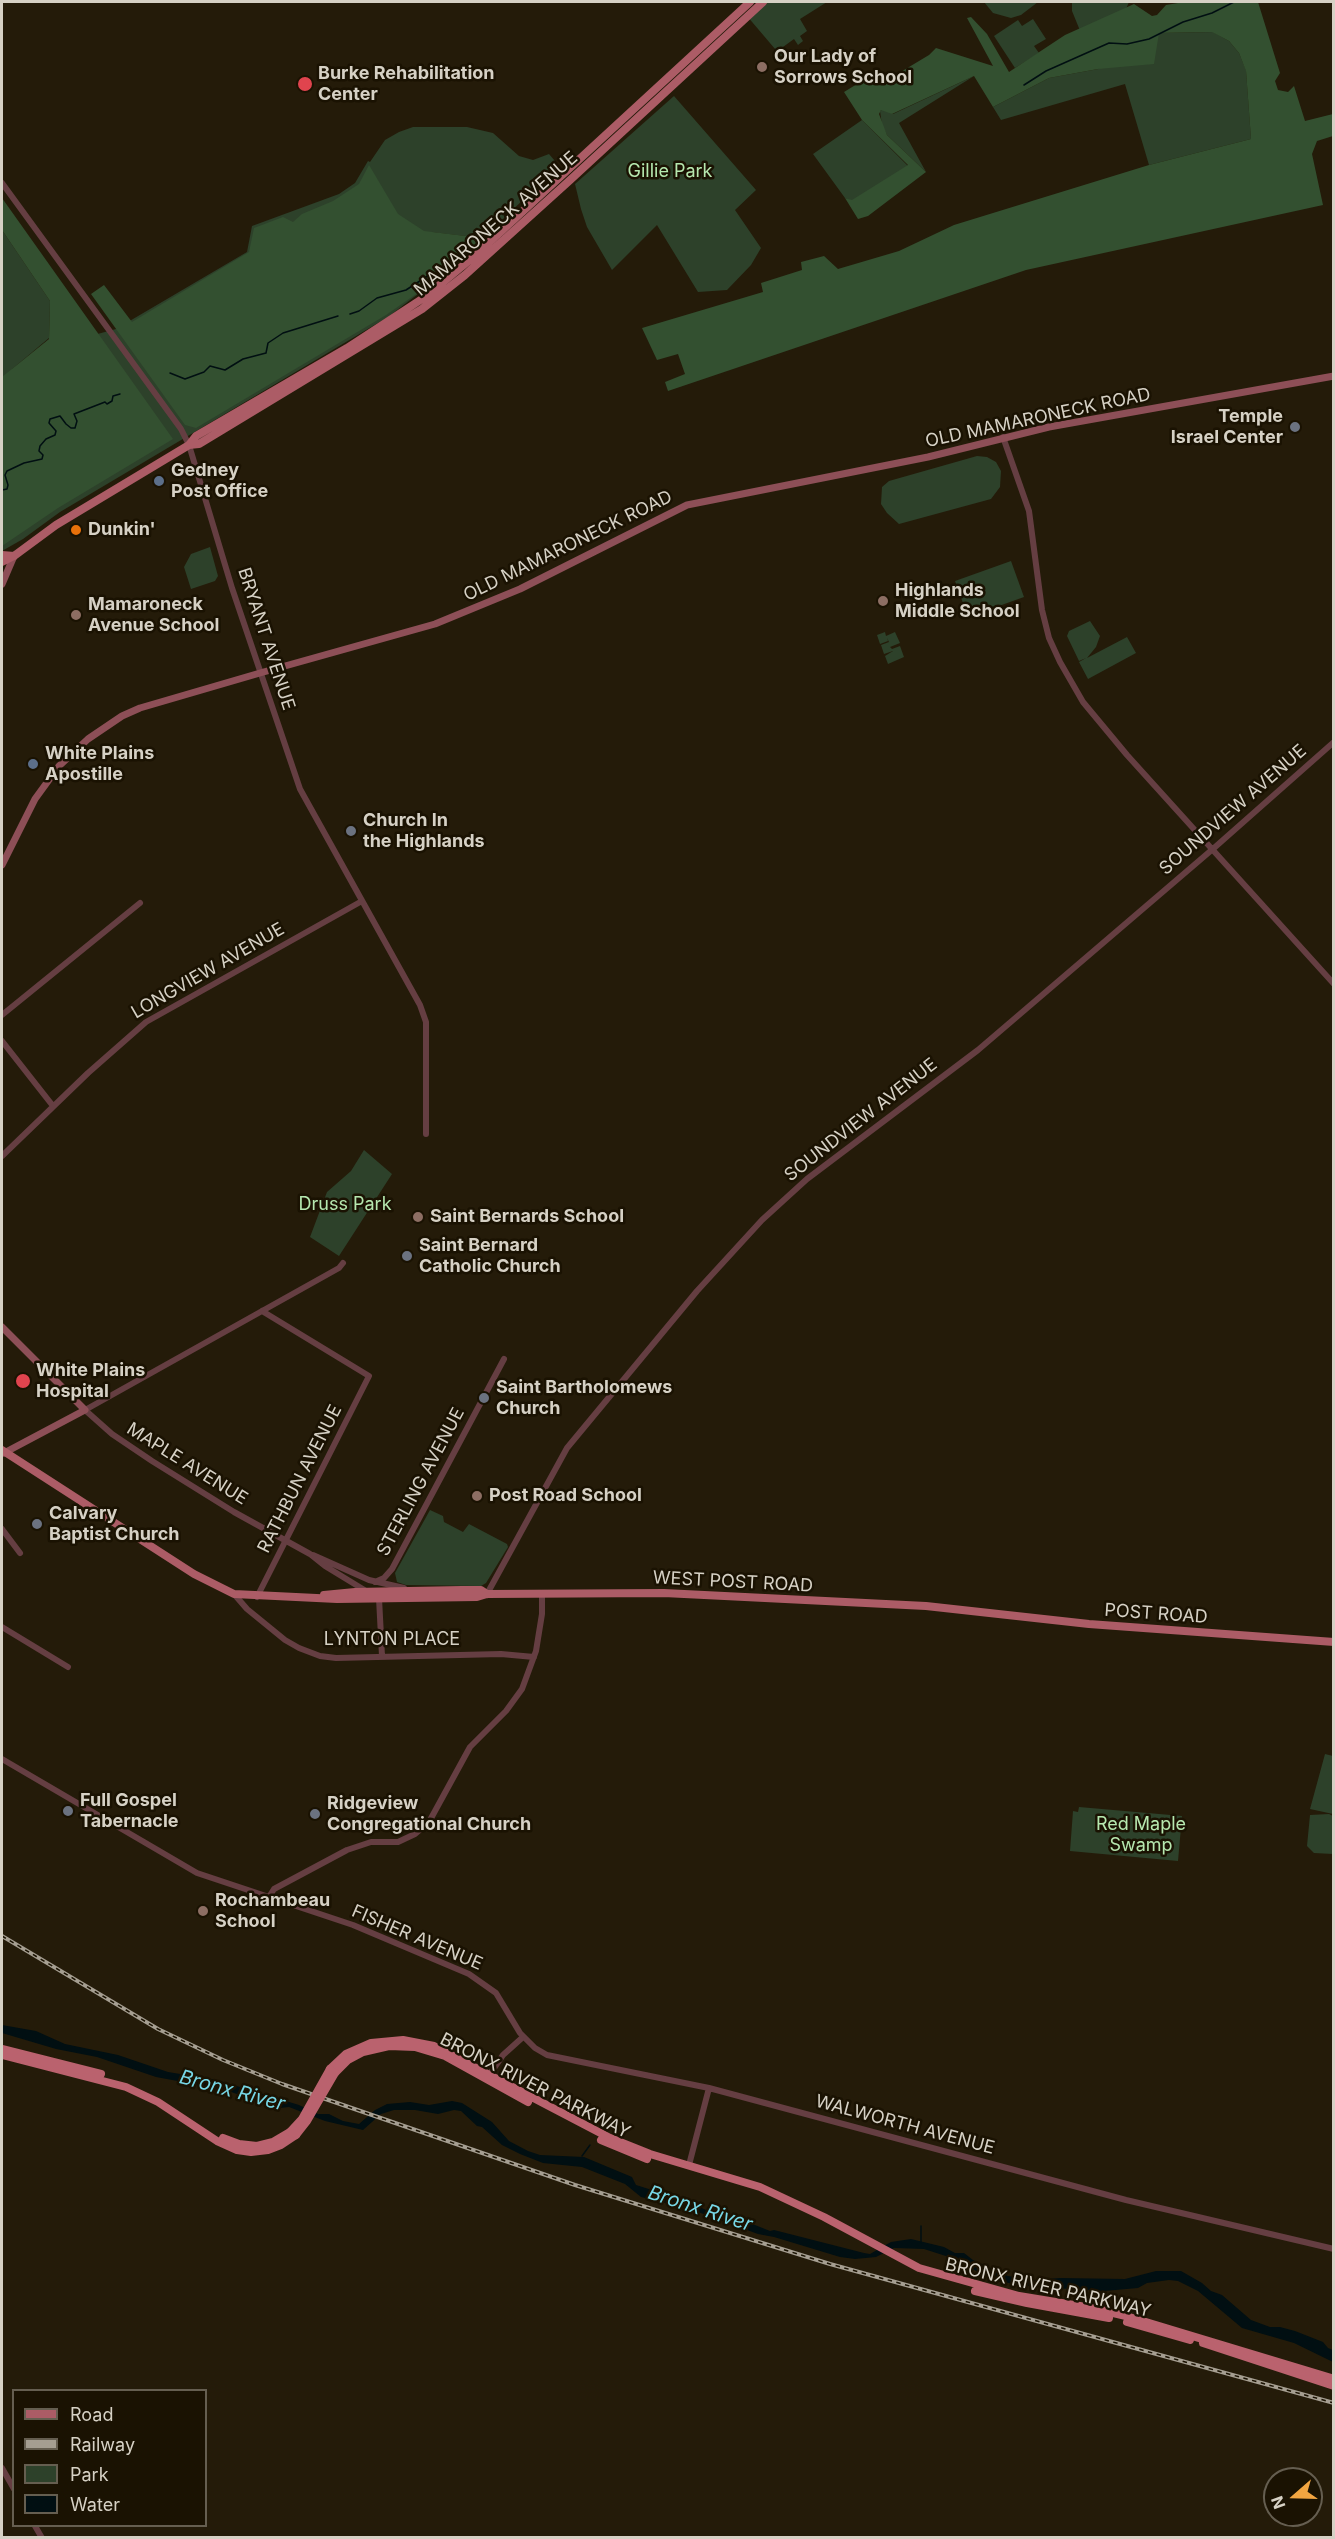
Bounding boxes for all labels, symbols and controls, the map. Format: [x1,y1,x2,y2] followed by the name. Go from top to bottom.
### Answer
[774,46,912,88] place label: Our Lady of Sorrows School
[755,60,769,74] marker: Our Lady of Sorrows School
[318,63,495,106] place label: Burke Rehabilitation Center
[296,75,314,93] marker: Burke Rehabilitation Center
[410,147,582,301] street label: MAMARONECK AVENUE
[628,161,712,183] park label: Gillie Park
[923,384,1153,452] street label: OLD MAMARONECK ROAD
[1171,406,1283,448] place label: Temple Israel Center
[1288,420,1302,434] marker: Temple Israel Center
[171,460,268,502] place label: Gedney Post Office
[152,474,166,488] marker: Gedney Post Office
[460,486,676,606] street label: OLD MAMARONECK ROAD
[88,519,156,541] place label: Dunkin'
[69,523,83,537] marker: Dunkin'
[233,565,299,713] street label: BRYANT AVENUE
[895,580,1020,622] place label: Highlands Middle School
[88,594,219,636] place label: Mamaroneck Avenue School
[876,594,890,608] marker: Highlands Middle School
[69,608,83,622] marker: Mamaroneck Avenue School
[1155,740,1311,880] street label: SOUNDVIEW AVENUE
[45,743,154,786] place label: White Plains Apostille
[26,757,40,771] marker: White Plains Apostille
[363,810,485,852] place label: Church In the Highlands
[344,824,358,838] marker: Church In the Highlands
[128,918,288,1024] street label: LONGVIEW AVENUE
[780,1054,942,1186] street label: SOUNDVIEW AVENUE
[298,1194,392,1216] park label: Druss Park
[430,1206,624,1228] place label: Saint Bernards School
[411,1210,425,1224] marker: Saint Bernards School
[419,1235,561,1278] place label: Saint Bernard Catholic Church
[400,1249,414,1263] marker: Saint Bernard Catholic Church
[36,1360,145,1402] place label: White Plains Hospital
[14,1372,32,1390] marker: White Plains Hospital
[496,1377,672,1420] place label: Saint Bartholomews Church
[477,1391,491,1405] marker: Saint Bartholomews Church
[253,1401,347,1557] street label: RATHBUN AVENUE
[373,1404,469,1560] street label: STERLING AVENUE
[123,1418,251,1510] street label: MAPLE AVENUE
[489,1485,642,1507] place label: Post Road School
[470,1489,484,1503] marker: Post Road School
[49,1503,180,1546] place label: Calvary Baptist Church
[30,1517,44,1531] marker: Calvary Baptist Church
[652,1567,814,1597] street label: WEST POST ROAD
[1104,1600,1208,1628] street label: POST ROAD
[324,1629,460,1651] street label: LYNTON PLACE
[80,1790,179,1832] place label: Full Gospel Tabernacle
[327,1793,531,1836] place label: Ridgeview Congregational Church
[61,1804,75,1818] marker: Full Gospel Tabernacle
[308,1807,322,1821] marker: Ridgeview Congregational Church
[1096,1814,1186,1856] park label: Red Maple Swamp
[215,1890,330,1932] place label: Rochambeau School
[348,1901,486,1975] street label: FISHER AVENUE
[196,1904,210,1918] marker: Rochambeau School
[436,2029,634,2143] street label: BRONX RIVER PARKWAY
[177,2065,287,2117] water label: Bronx River
[813,2091,997,2159] street label: WALWORTH AVENUE
[645,2181,755,2237] water label: Bronx River
[943,2254,1153,2322] street label: BRONX RIVER PARKWAY
[12,2389,207,2527] legend
[70,2404,113,2425] text: Road
[70,2434,135,2455] text: Railway
[70,2464,109,2485] text: Park
[1263,2467,1323,2527] north arrow
[1266,2493,1289,2512] text: N
[70,2494,120,2515] text: Water

